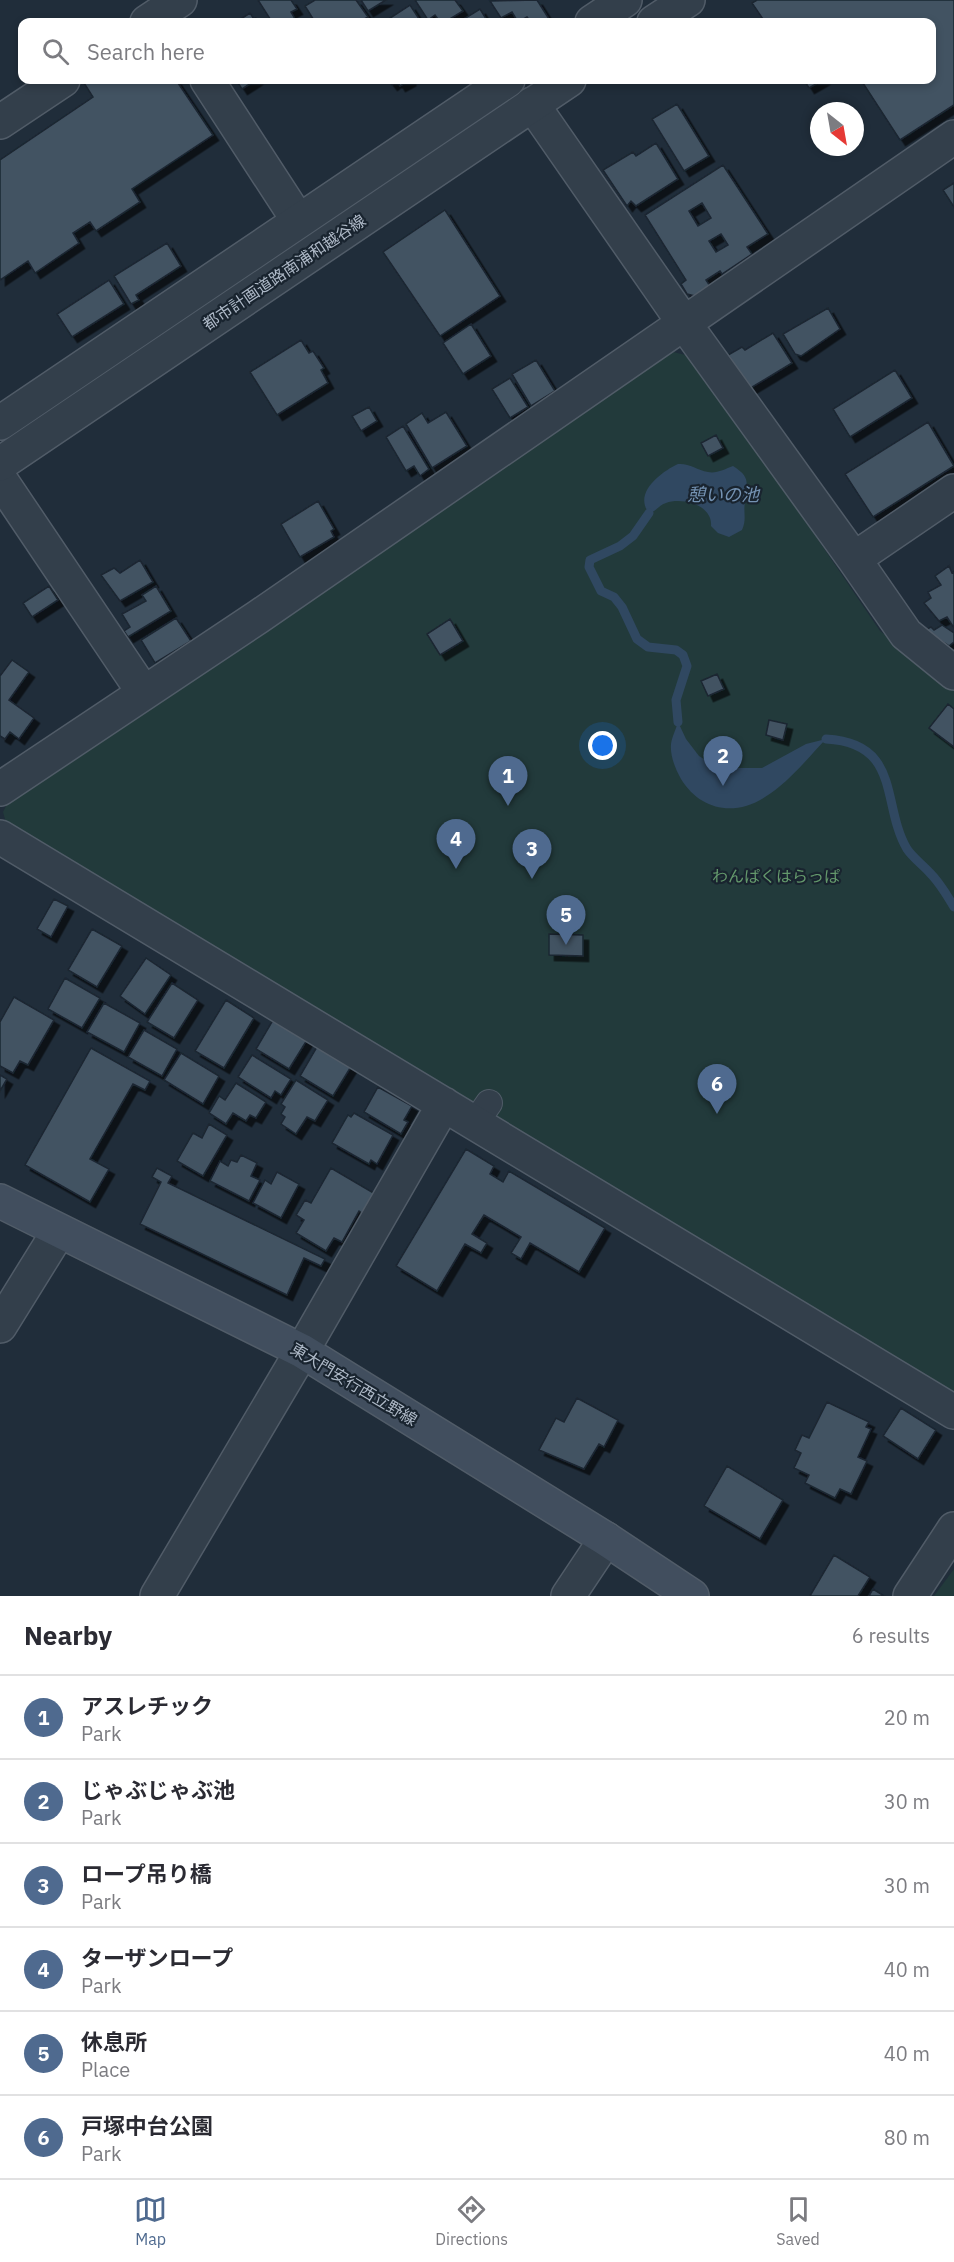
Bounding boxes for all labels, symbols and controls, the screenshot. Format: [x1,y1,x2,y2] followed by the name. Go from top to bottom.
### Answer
[18,18,936,84] search box
[39,35,72,68] icon: search
[87,37,205,66] text: Search here
[810,102,864,156] north arrow
[199,210,369,334] street label: 都市計画道路南浦和越谷線
[687,483,761,506] water label: 憩いの池
[588,731,617,760] your location
[704,736,742,786] pin: 2
[488,756,528,806] pin: 1
[436,820,476,869] pin: 4
[512,830,552,879] pin: 3
[712,866,840,886] park label: わんぱくはらっぱ
[546,896,586,945] pin: 5
[698,1064,736,1114] pin: 6
[287,1338,421,1430] street label: 東大門安行西立野線
[24,1618,112,1652] text: Nearby
[852,1622,930,1649] text: 6 results
[81,1691,213,1720] text: アスレチック
[38,1704,50,1731] text: 1
[884,1704,930,1731] text: 20 m
[81,1720,121,1747] text: Park
[81,1775,235,1804] text: じゃぶじゃぶ池
[38,1788,50,1815] text: 2
[884,1788,930,1815] text: 30 m
[81,1804,121,1831] text: Park
[81,1859,212,1888] text: ロープ吊り橋
[38,1872,50,1899] text: 3
[884,1872,930,1899] text: 30 m
[81,1888,121,1915] text: Park
[81,1943,233,1972] text: ターザンロープ
[38,1956,50,1983] text: 4
[884,1956,930,1983] text: 40 m
[81,1972,121,1999] text: Park
[81,2027,147,2056] text: 休息所
[38,2040,50,2067] text: 5
[884,2040,930,2067] text: 40 m
[81,2056,130,2083] text: Place
[81,2111,213,2140] text: 戸塚中台公園
[38,2124,50,2151] text: 6
[884,2124,930,2151] text: 80 m
[81,2140,121,2167] text: Park
[134,2193,167,2249] tab: Map
[435,2193,508,2249] tab: Directions
[776,2193,820,2249] tab: Saved

